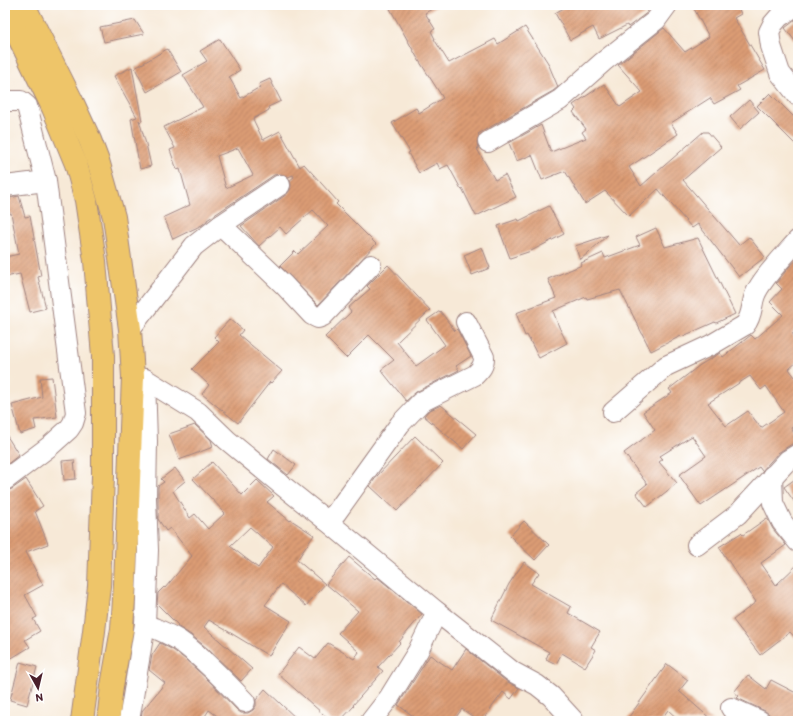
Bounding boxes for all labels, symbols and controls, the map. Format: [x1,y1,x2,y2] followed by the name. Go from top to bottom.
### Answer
[18,668,58,708] north arrow
[35,690,44,704] text: N

